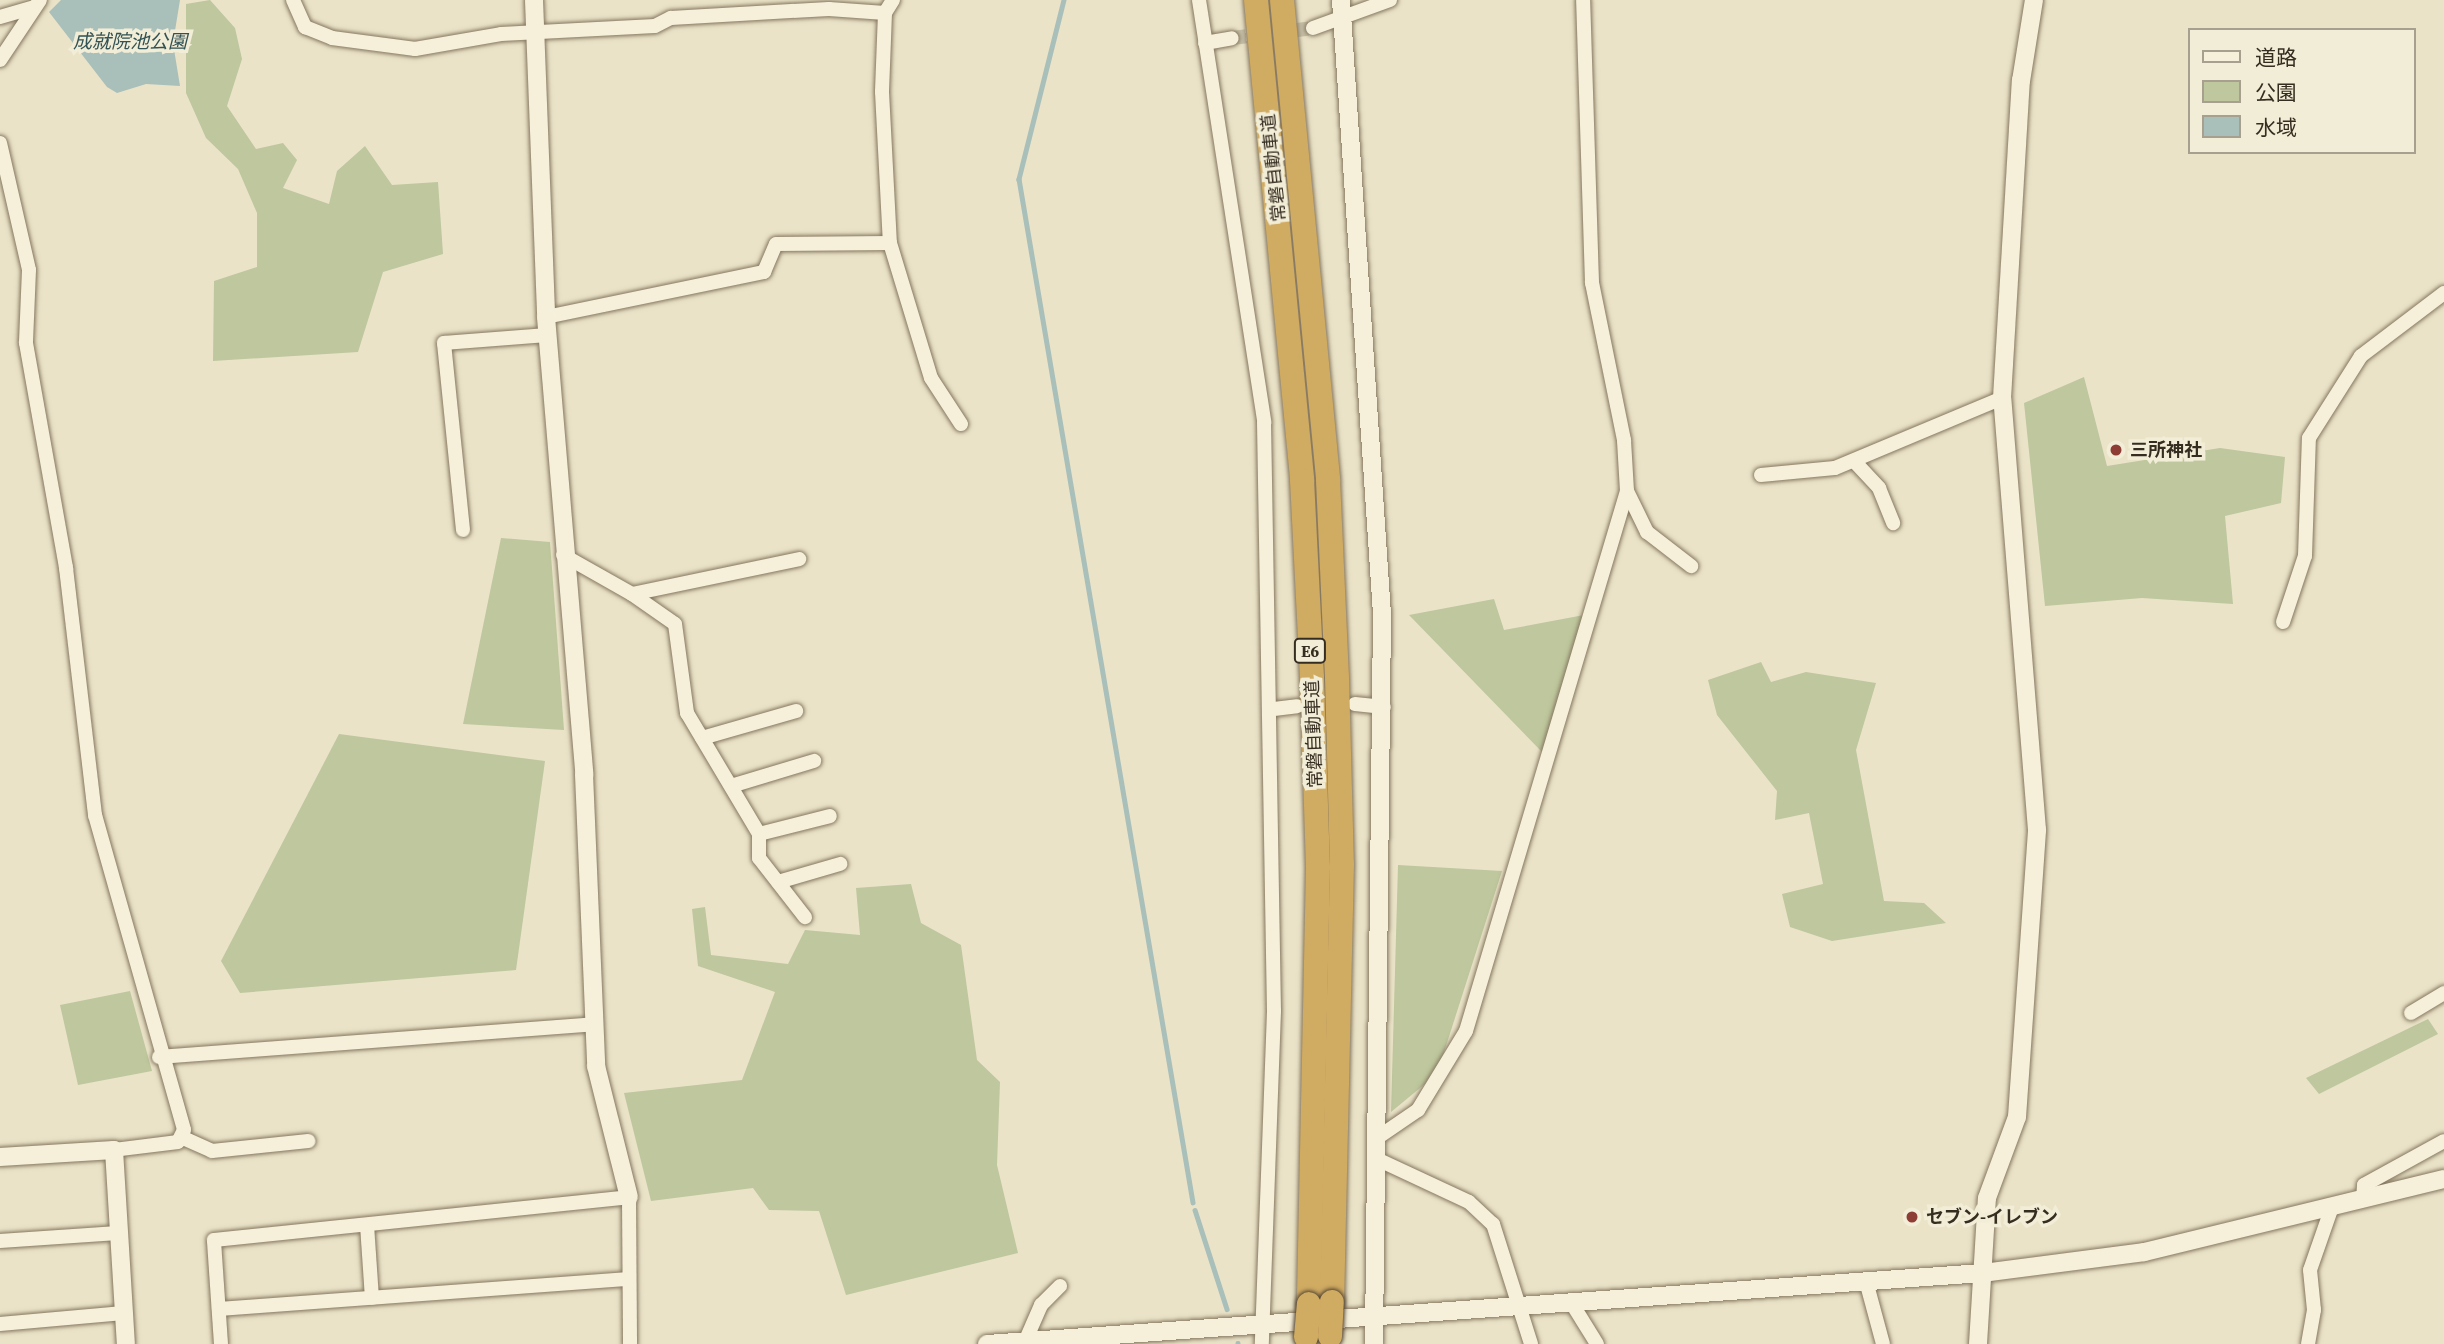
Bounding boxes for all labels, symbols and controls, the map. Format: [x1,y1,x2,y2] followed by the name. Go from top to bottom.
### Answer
[2188,28,2416,154] legend
[73,31,187,53] water label: 成就院池公園
[2255,43,2297,72] text: 道路
[2255,78,2297,107] text: 公園
[1258,113,1290,223] street label: 常磐自動車道
[2255,113,2297,142] text: 水域
[2130,439,2202,461] place label: 三所神社
[2108,442,2124,458] marker: 三所神社
[1292,638,1328,664] road number: E6
[1301,680,1327,788] street label: 常磐自動車道
[1926,1206,2058,1228] place label: セブン-イレブン
[1904,1209,1920,1225] marker: セブン-イレブン

